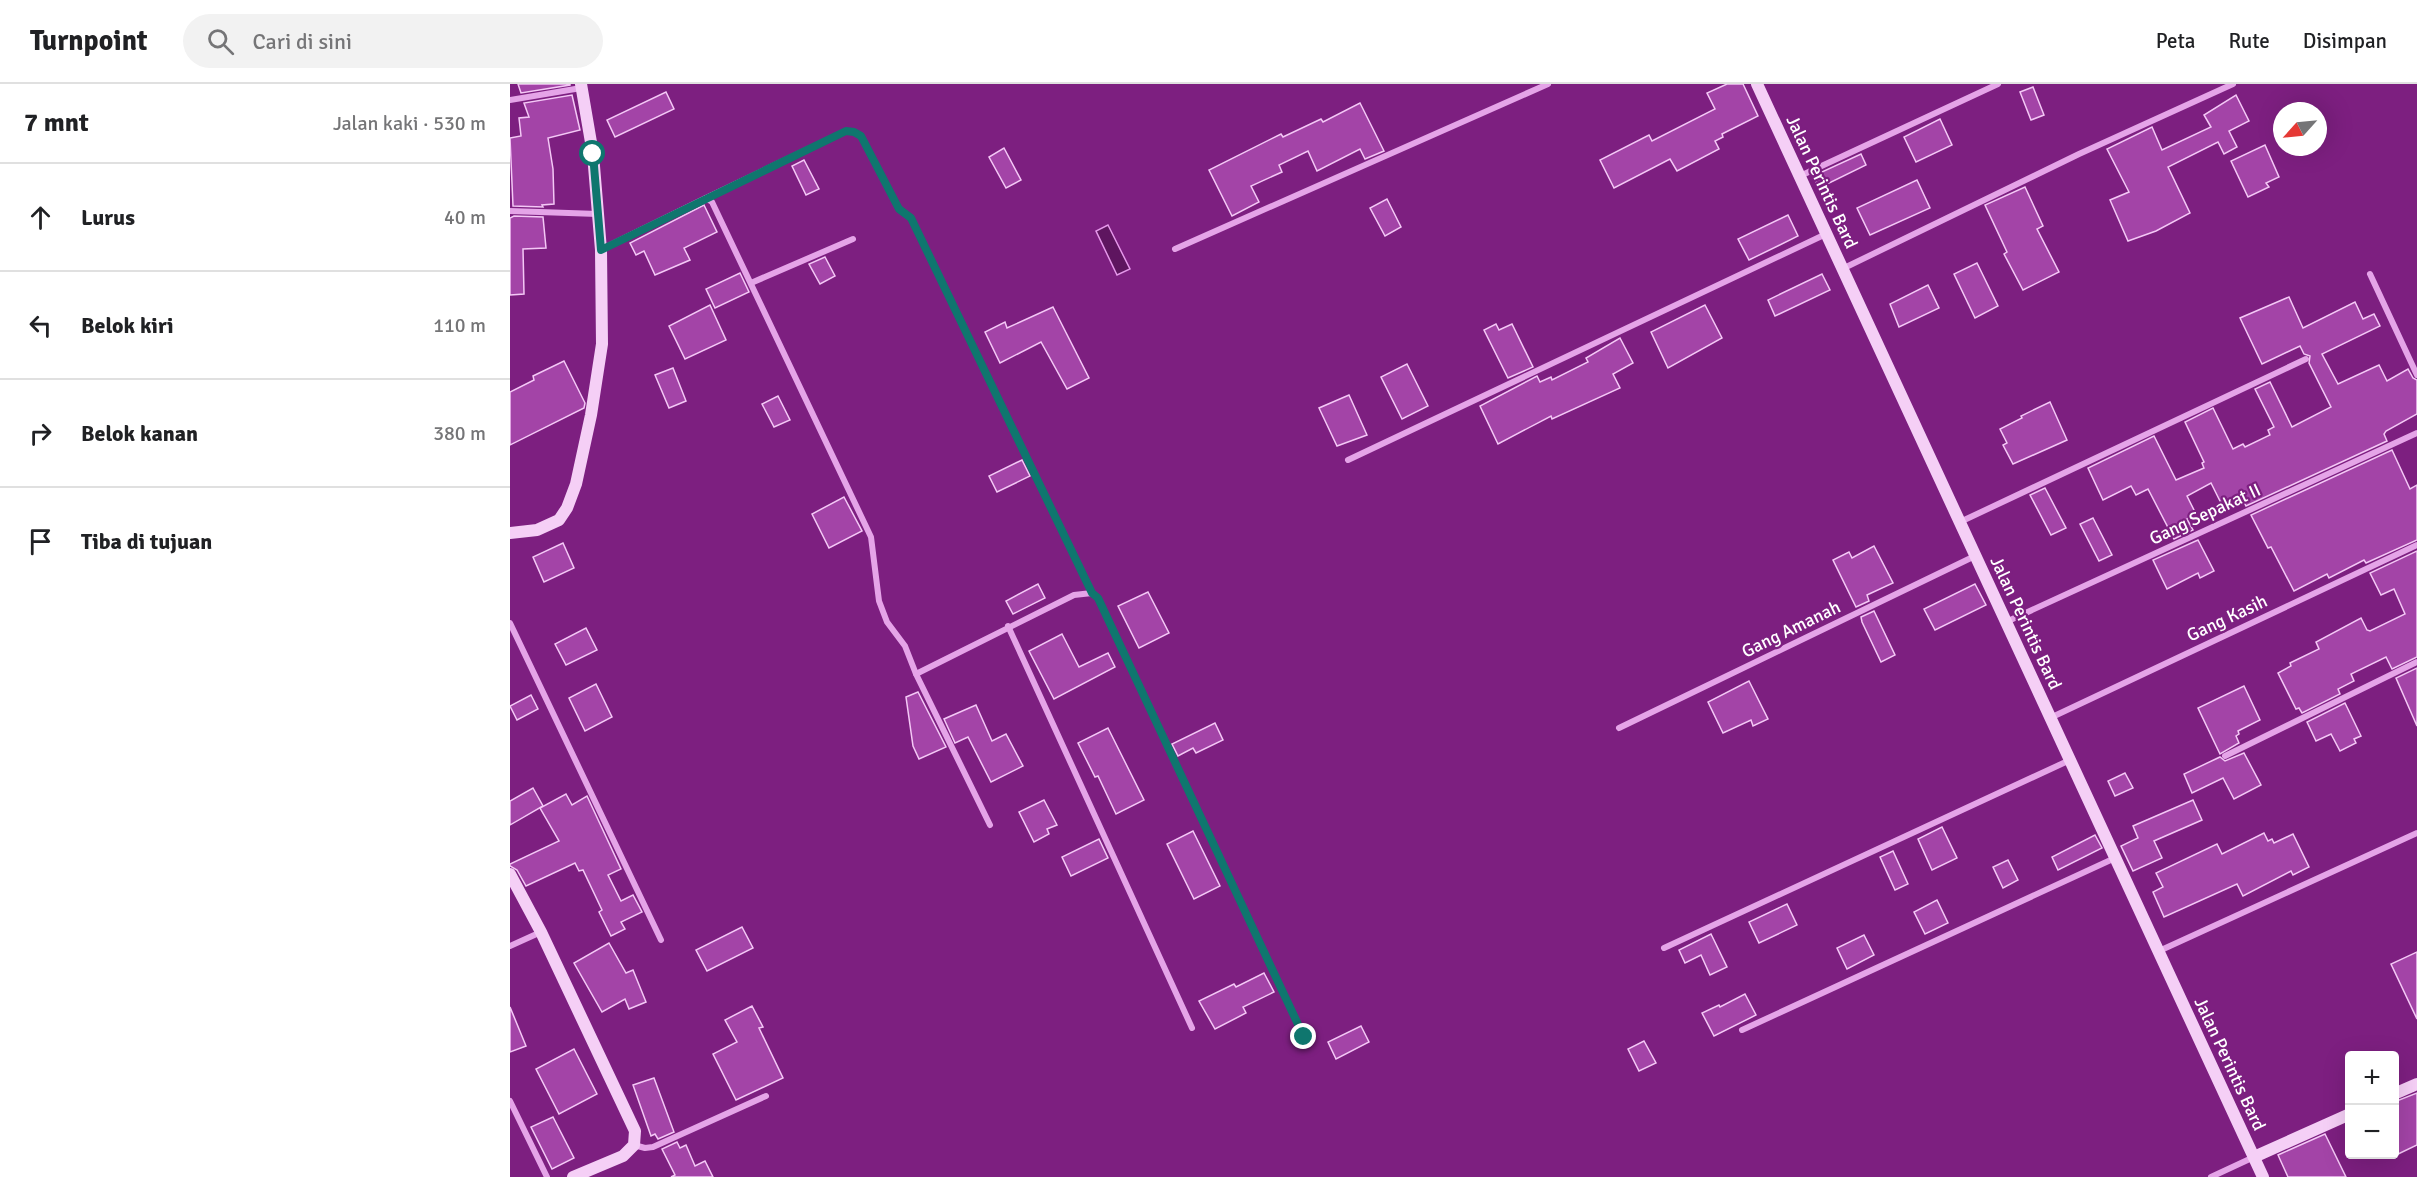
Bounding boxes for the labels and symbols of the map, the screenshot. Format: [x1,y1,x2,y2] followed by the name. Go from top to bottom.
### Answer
[2273,102,2327,156] north arrow
[1782,112,1862,252] street label: Jalan Perintis Bard
[579,140,605,166] route start
[2146,479,2264,549] street label: Gang Sepakat II
[1986,553,2066,693] street label: Jalan Perintis Bard
[2183,590,2271,646] street label: Gang Kasih
[1738,596,1844,662] street label: Gang Amanah
[2190,994,2270,1134] street label: Jalan Perintis Bard
[1290,1023,1316,1049] route end

